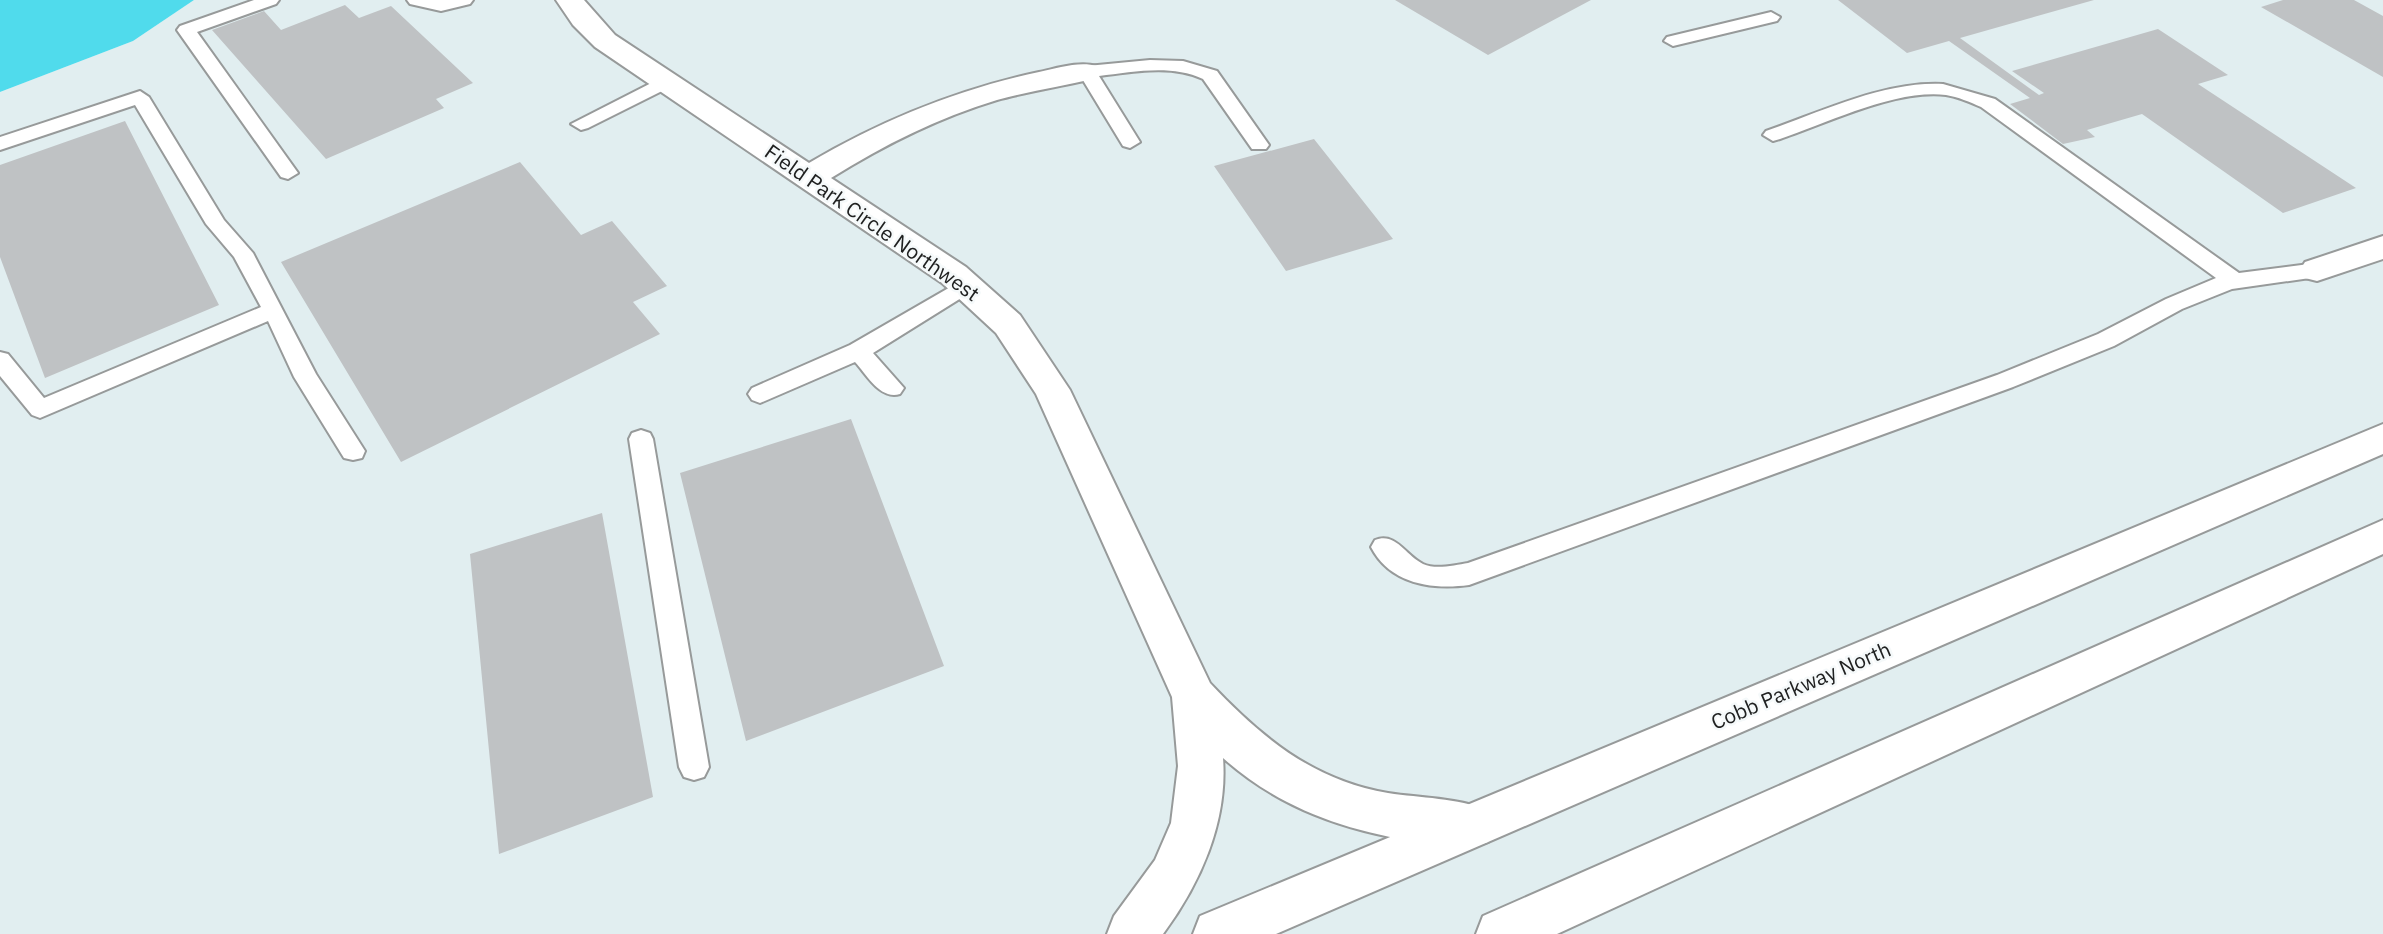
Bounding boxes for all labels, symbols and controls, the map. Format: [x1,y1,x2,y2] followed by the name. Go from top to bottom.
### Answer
[760,137,985,307] street label: Field Park Circle Northwest
[1706,635,1895,736] street label: Cobb Parkway North

